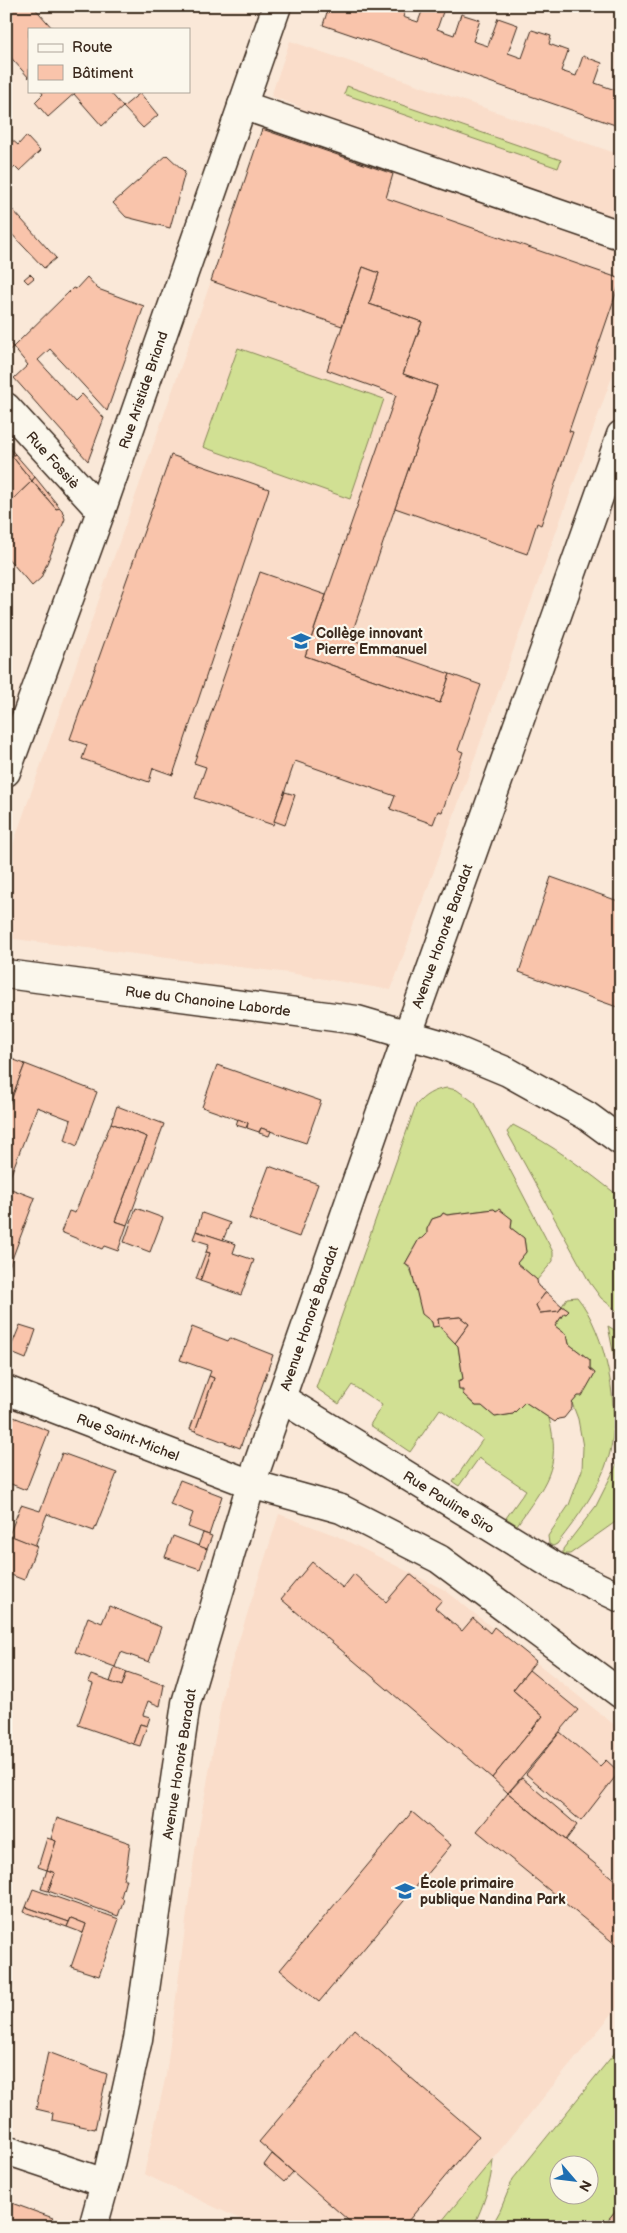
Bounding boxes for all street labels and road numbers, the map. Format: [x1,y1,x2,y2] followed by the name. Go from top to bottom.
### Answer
[115,329,172,451] street label: Rue Aristide Briand
[22,428,83,493] street label: Rue Fossiè
[408,861,477,1011] street label: Avenue Honoré Baradat
[124,983,292,1020] street label: Rue du Chanoine Laborde
[277,1243,343,1393] street label: Avenue Honoré Baradat
[74,1410,182,1465] street label: Rue Saint-Michel
[400,1468,498,1537] street label: Rue Pauline Siro
[159,1687,200,1841] street label: Avenue Honoré Baradat

